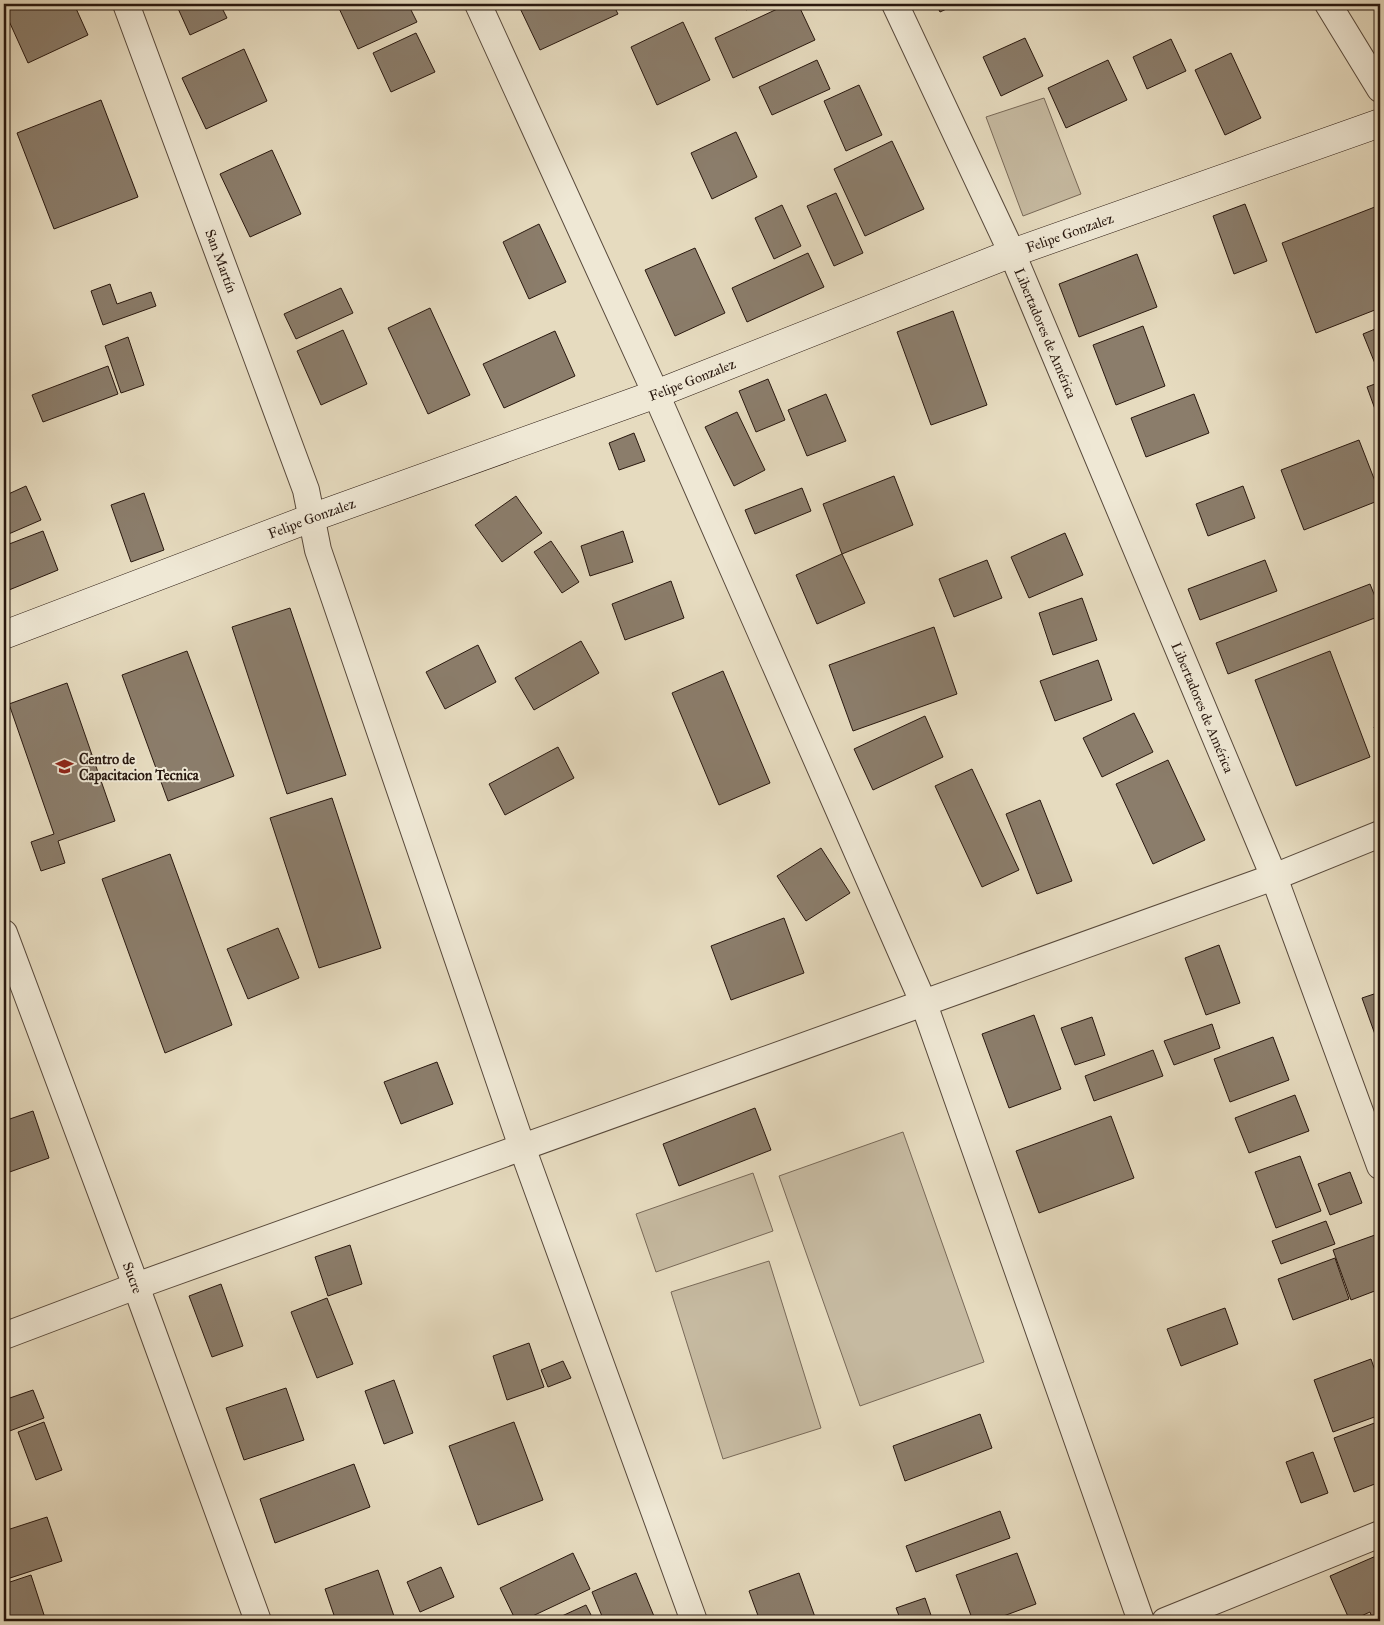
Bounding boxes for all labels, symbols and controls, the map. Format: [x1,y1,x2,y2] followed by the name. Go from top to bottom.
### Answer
[1024,210,1116,256] street label: Felipe Gonzalez
[201,227,240,296] street label: San Martín
[1010,265,1080,401] street label: Libertadores de América
[647,355,739,405] street label: Felipe Gonzalez
[266,495,358,543] street label: Felipe Gonzalez
[1167,640,1237,776] street label: Libertadores de América
[79,751,200,785] place label: Centro de Capacitacion Tecnica
[55,757,75,777] school or university icon: Centro de Capacitacion Tecnica
[119,1260,146,1296] street label: Sucre

